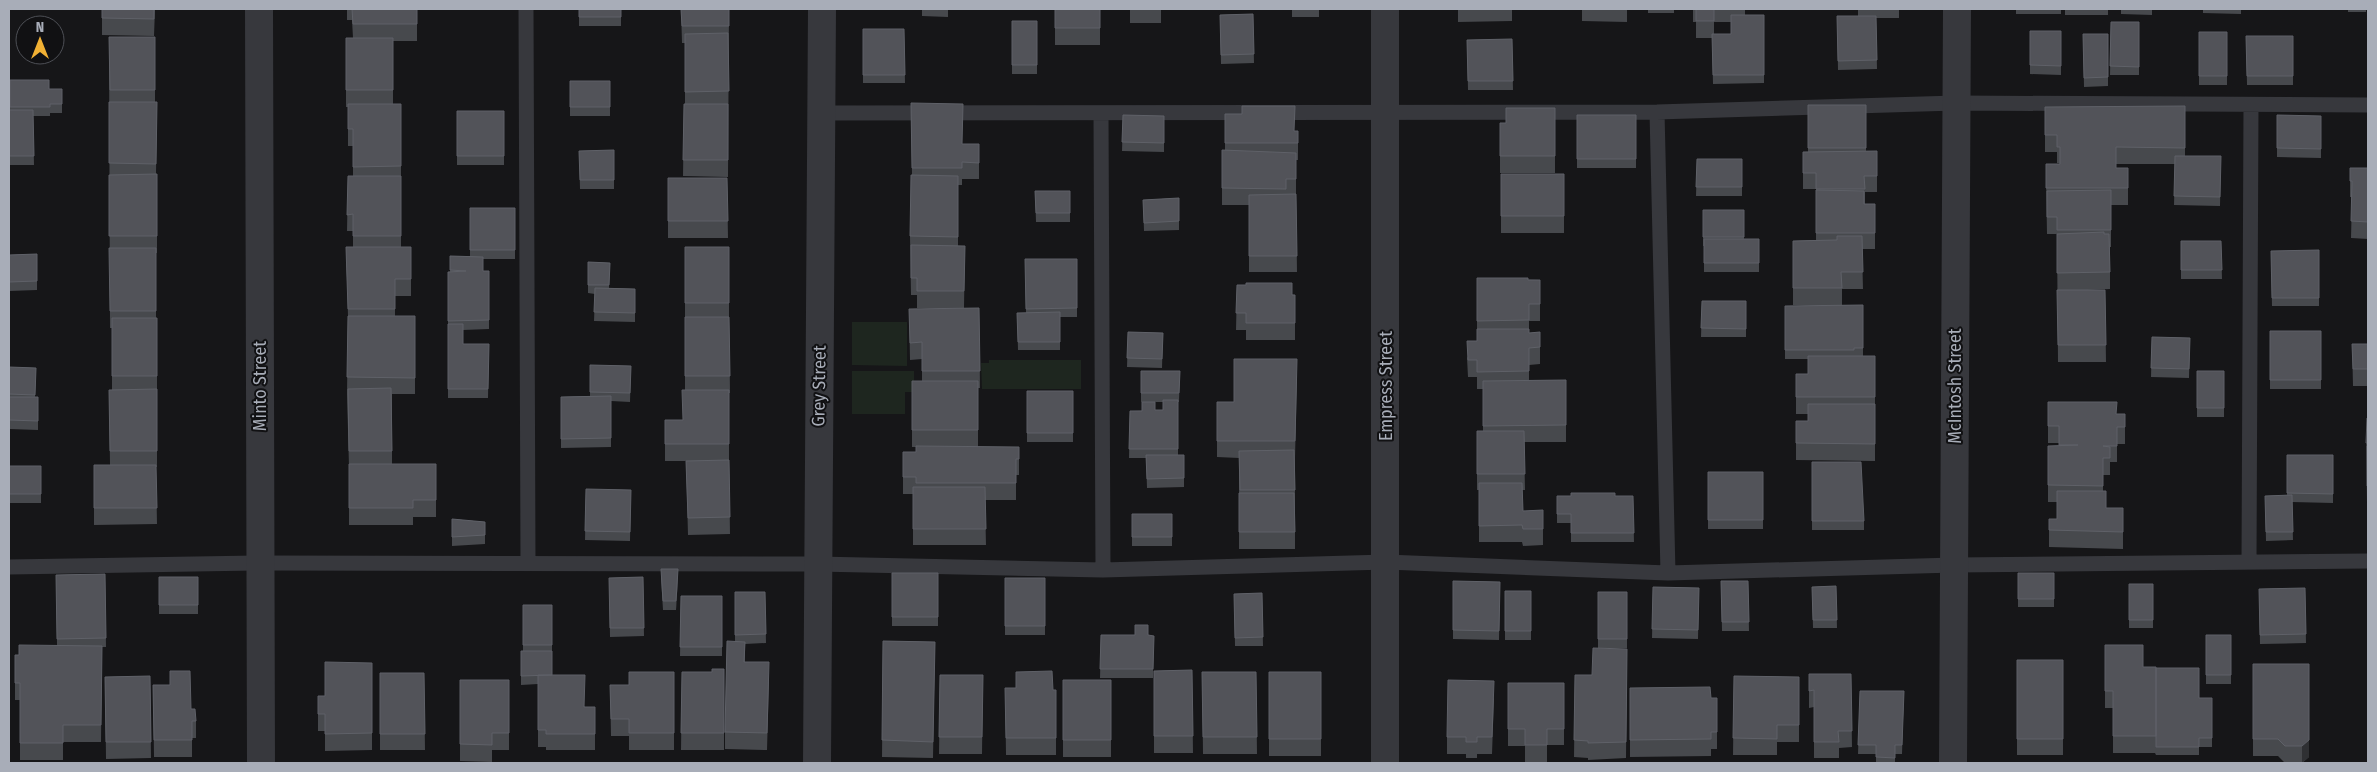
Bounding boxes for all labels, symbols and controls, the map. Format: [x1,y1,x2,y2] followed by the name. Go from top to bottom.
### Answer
[15,15,65,65] north arrow
[36,19,44,36] text: N
[1944,328,1966,444] street label: McIntosh Street
[1375,331,1397,441] street label: Empress Street
[249,341,271,431] street label: Minto Street
[807,345,831,427] street label: Grey Street

